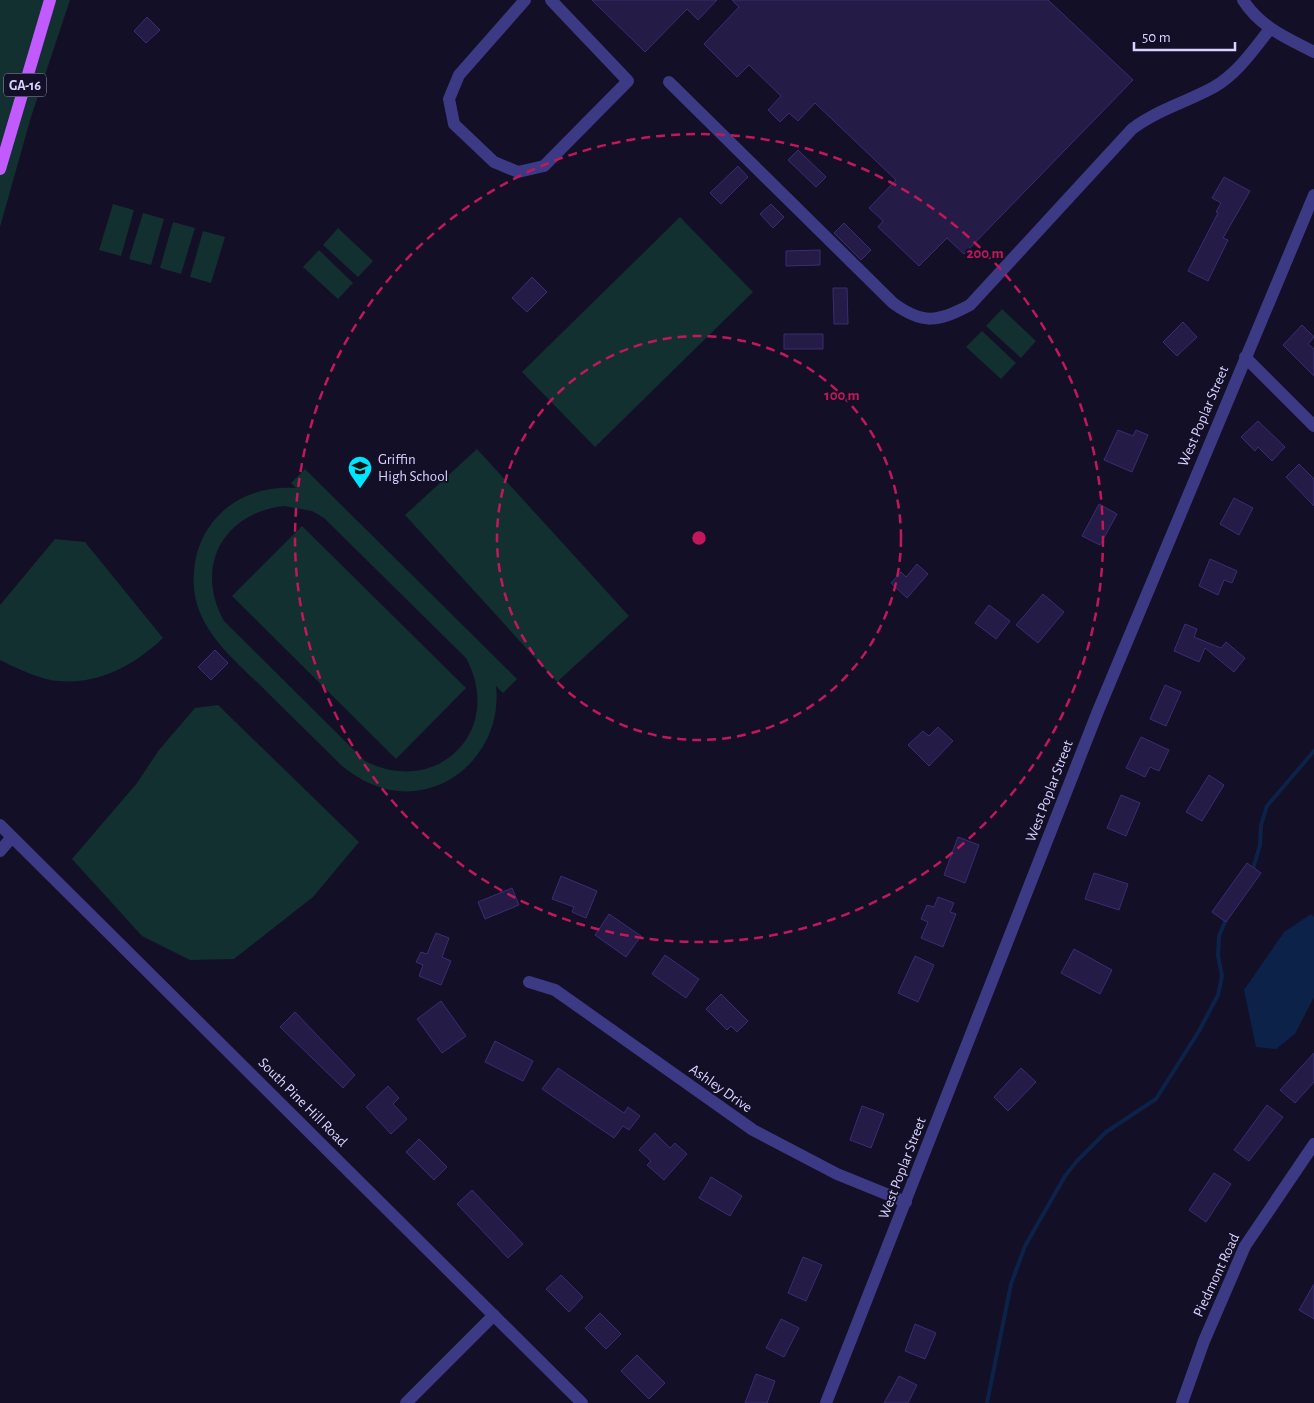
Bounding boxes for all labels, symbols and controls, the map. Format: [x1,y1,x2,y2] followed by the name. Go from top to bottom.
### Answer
[1134,20,1235,52] scale bar
[1142,30,1171,45] text: 50 m
[4,74,46,96] road number: GA-16
[966,246,1004,261] text: 200 m
[1176,363,1231,469] street label: West Poplar Street
[824,388,860,403] text: 100 m
[378,452,448,484] place label: Griffin High School
[347,455,373,489] school or university icon: Griffin High School
[690,529,708,547] centre of rings
[1023,738,1076,844] street label: West Poplar Street
[255,1055,350,1150] street label: South Pine Hill Road
[687,1061,755,1115] street label: Ashley Drive
[876,1115,929,1221] street label: West Poplar Street
[1191,1231,1242,1319] street label: Piedmont Road

